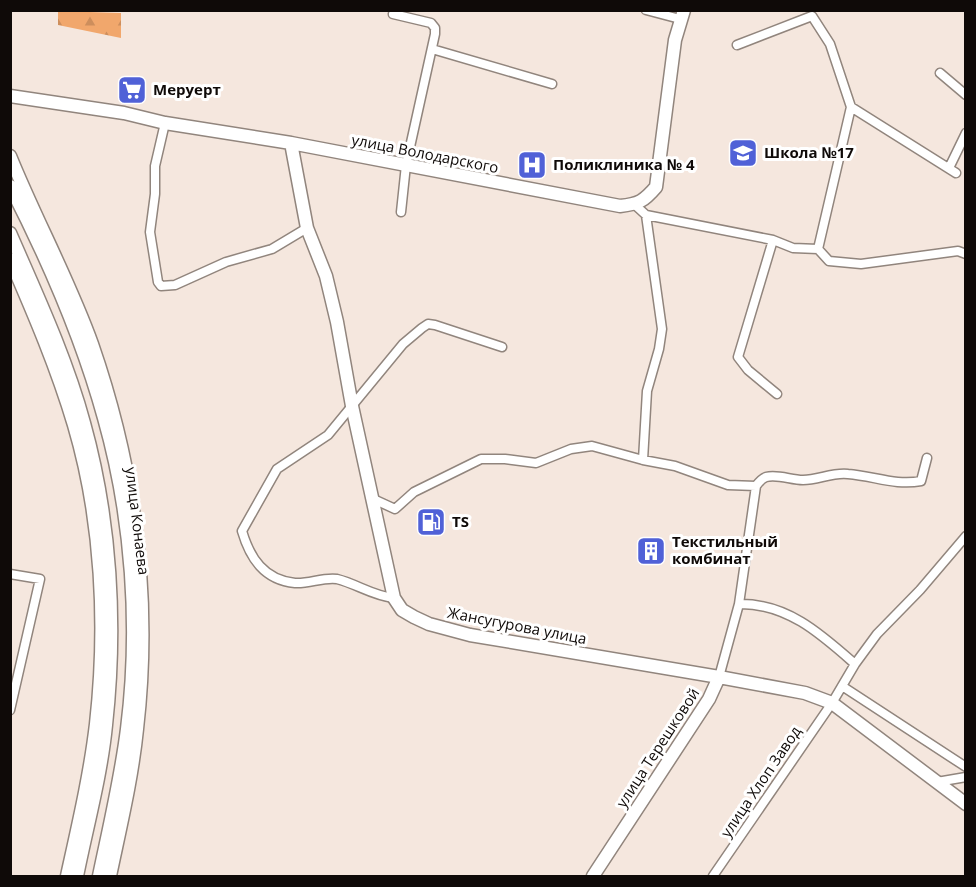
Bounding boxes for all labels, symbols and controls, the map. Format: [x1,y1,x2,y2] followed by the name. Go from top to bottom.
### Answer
[116,74,148,106] supermarket icon: Меруерт
[153,79,221,99] place label: Меруерт
[350,129,500,177] street label: улица Володарского
[727,137,759,169] school or university icon: Школа №17
[764,142,854,162] place label: Школа №17
[516,149,548,181] hospital icon: Поликлиника № 4
[553,154,695,174] place label: Поликлиника № 4
[121,466,155,576] street label: улица Конаева
[415,506,447,538] fuel station icon: TS
[452,511,469,531] place label: TS
[672,531,778,568] place label: Текстильный комбинат
[635,535,667,567] building icon: Текстильный комбинат
[446,602,589,648] street label: Жансугурова улица
[611,684,703,811] street label: улица Терешковой
[716,722,805,841] street label: улица Хлоп Завод

